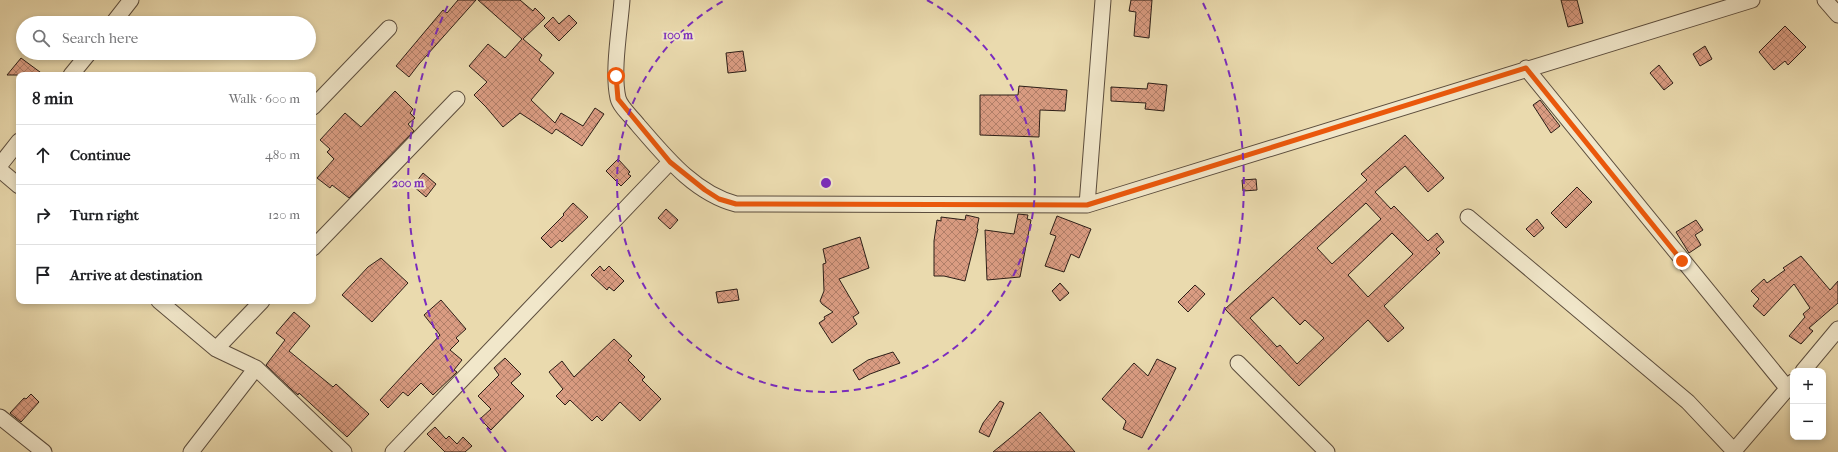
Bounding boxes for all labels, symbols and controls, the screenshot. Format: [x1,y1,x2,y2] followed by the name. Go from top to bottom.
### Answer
[16,16,316,60] search box
[30,27,52,49] icon: search
[663,28,694,42] text: 100 m
[62,29,138,47] text: Search here
[607,67,625,85] route start
[32,88,73,108] text: 8 min
[229,91,300,106] text: Walk · 600 m
[32,144,54,166] icon: ahead
[70,146,130,164] text: Continue
[265,147,300,162] text: 480 m
[392,176,425,190] text: 200 m
[819,176,833,190] centre of rings
[32,204,54,226] icon: right
[70,206,139,224] text: Turn right
[268,207,300,222] text: 120 m
[1673,252,1691,270] route end
[32,264,54,286] icon: arrive
[70,266,202,284] text: Arrive at destination
[1790,368,1826,440] map controls
[1790,368,1826,404] button: +
[1790,404,1826,440] button: −

